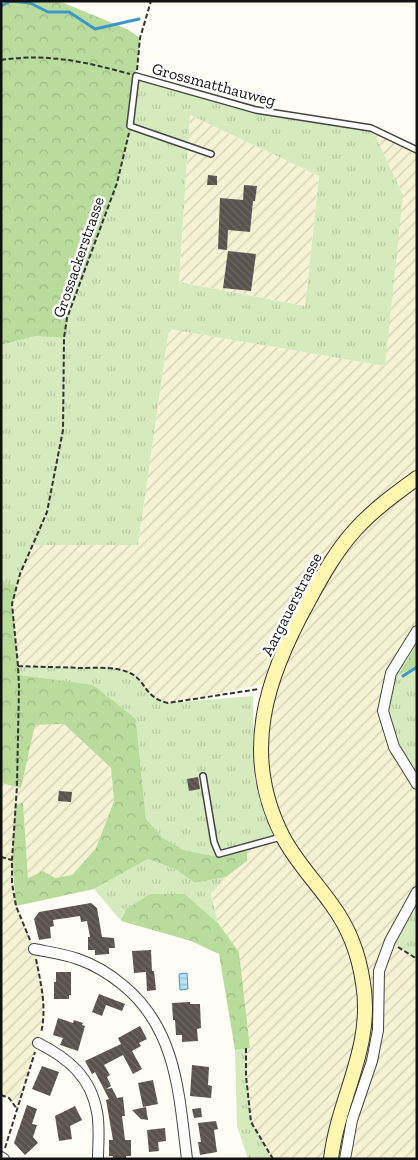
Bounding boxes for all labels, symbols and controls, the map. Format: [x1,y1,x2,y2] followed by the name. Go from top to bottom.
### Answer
[150,59,278,110] street label: Grossmatthauweg
[49,194,108,320] street label: Grossackerstrasse
[257,549,326,659] street label: Aargauerstrasse

